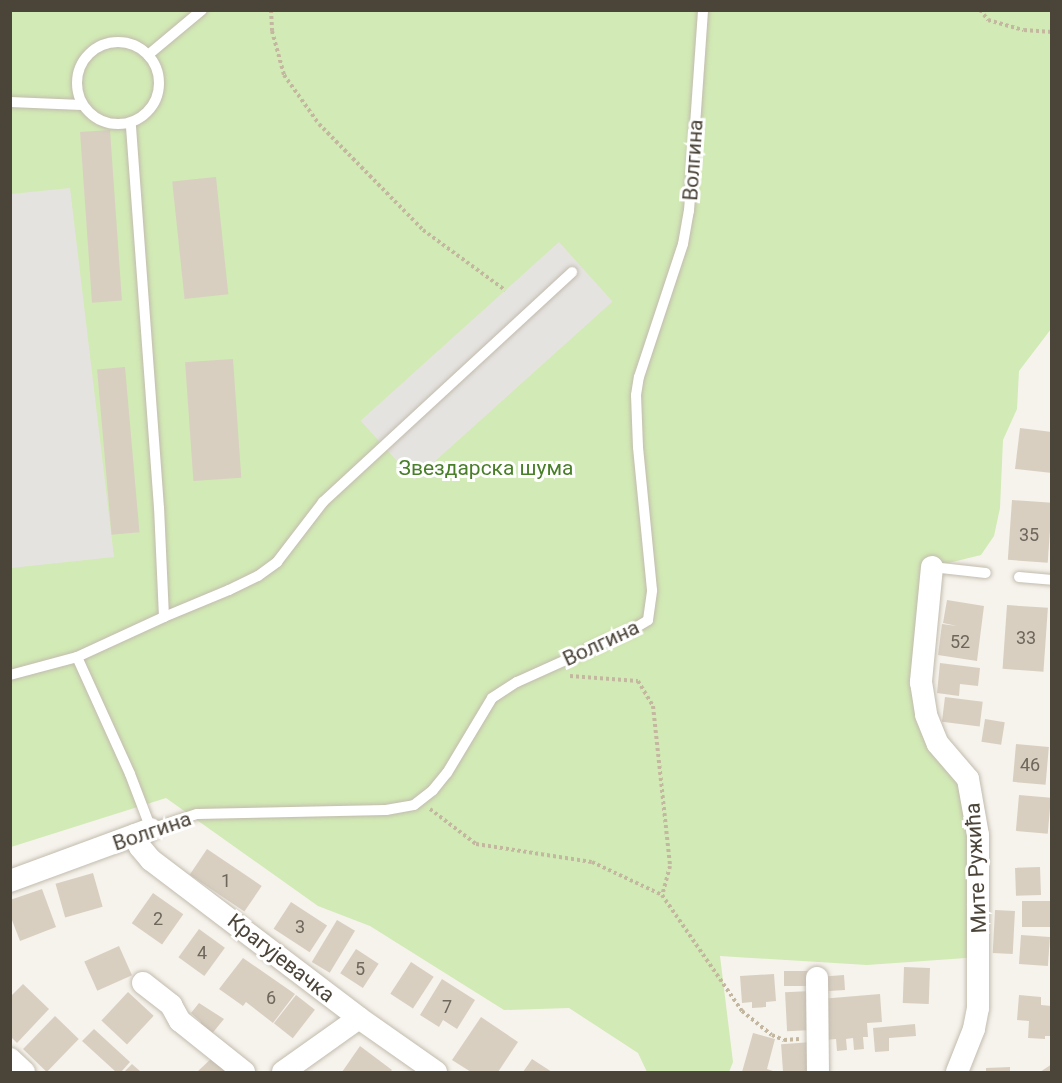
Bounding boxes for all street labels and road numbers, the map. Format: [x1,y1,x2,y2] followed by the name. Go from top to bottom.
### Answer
[678,118,708,202] street label: Волгина
[559,614,643,672] street label: Волгина
[960,802,992,934] street label: Мите Ружића
[109,806,195,856] street label: Волгина
[222,908,340,1008] street label: Крагујевачка

